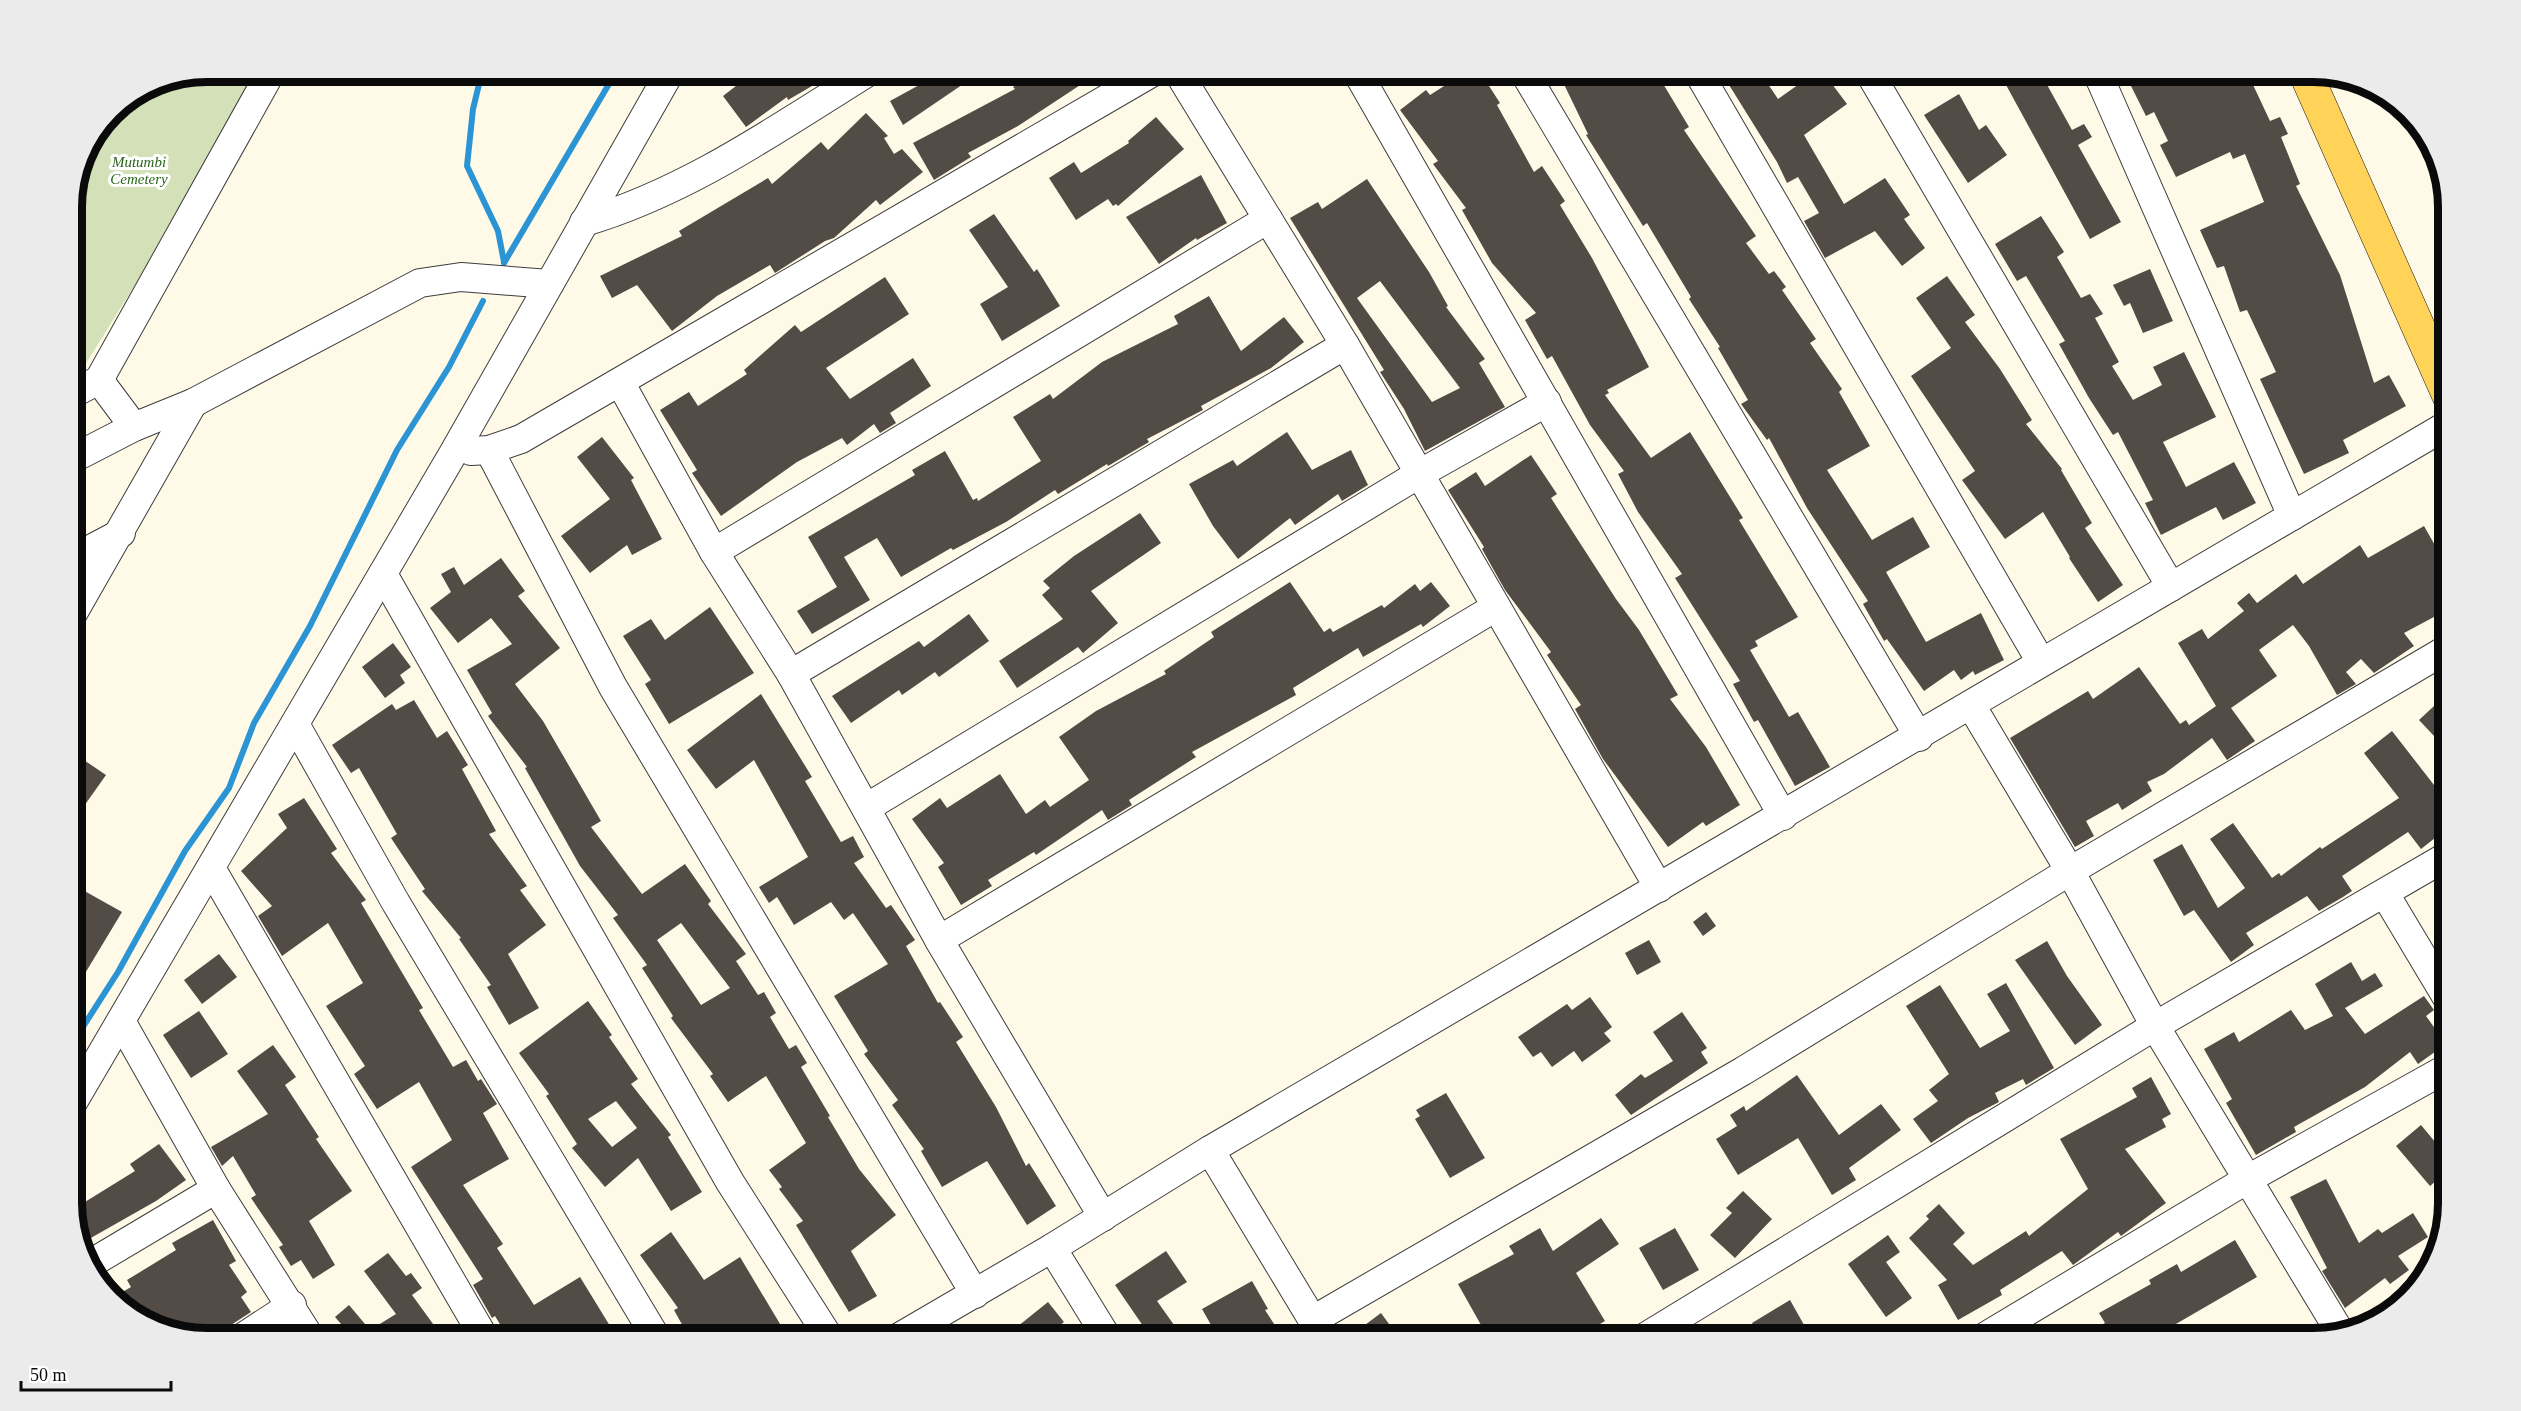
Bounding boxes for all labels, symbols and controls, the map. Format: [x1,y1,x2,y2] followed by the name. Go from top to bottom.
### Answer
[110,154,168,187] park label: Mutumbi Cemetery
[21,1354,171,1392] scale bar
[30,1365,67,1385] text: 50 m

